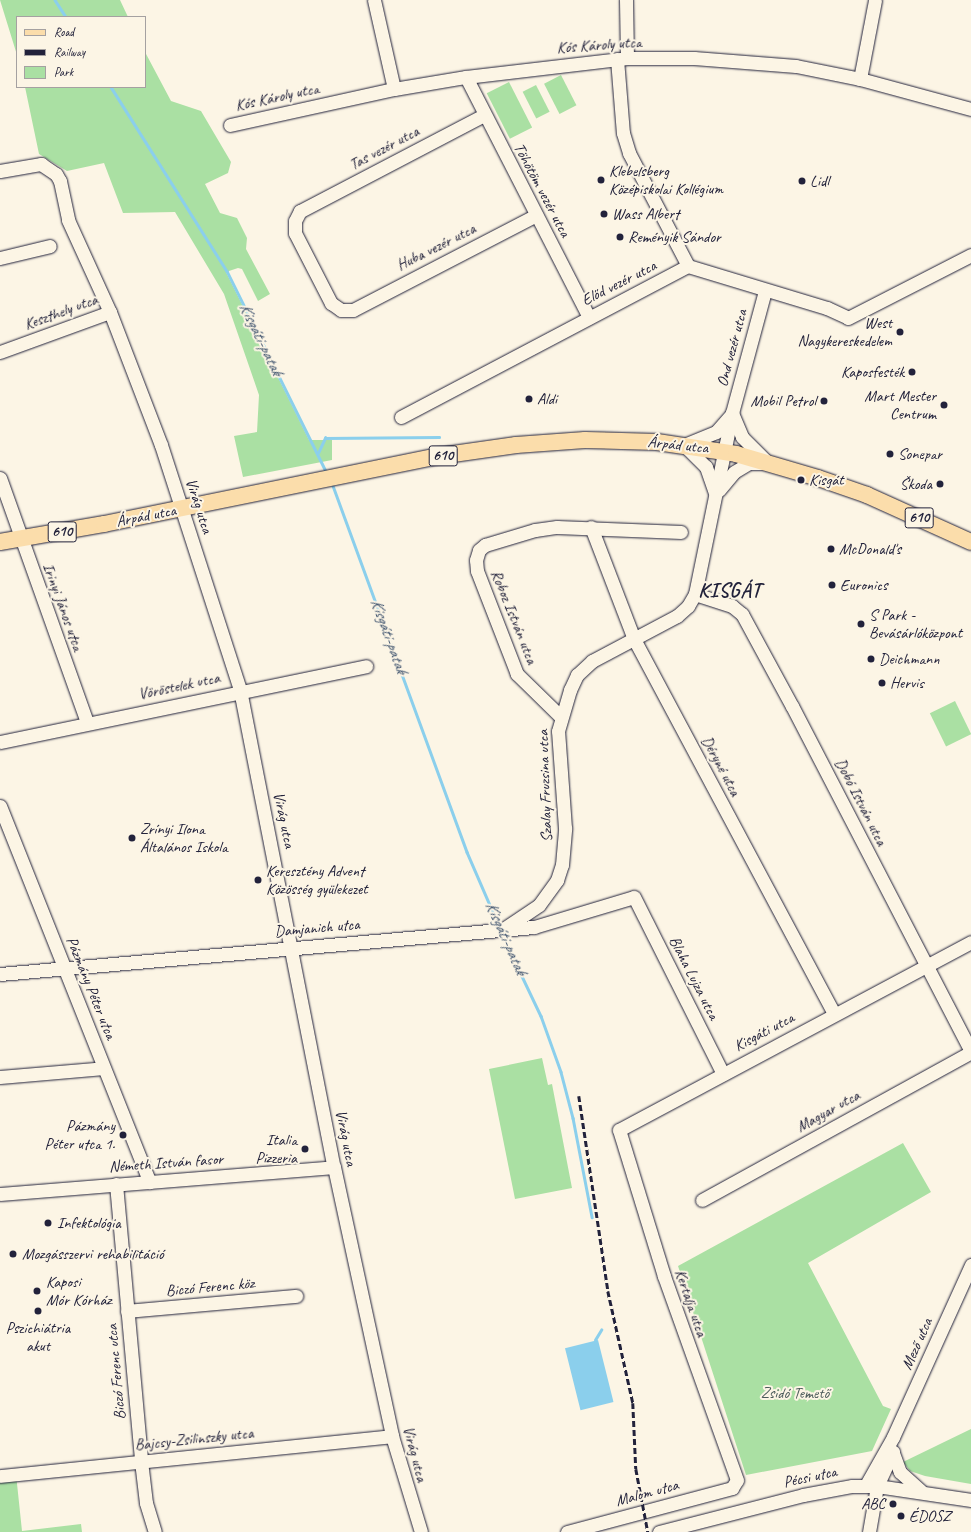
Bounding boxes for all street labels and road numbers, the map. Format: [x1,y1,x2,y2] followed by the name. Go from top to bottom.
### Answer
[556,32,642,58] street label: Kós Károly utca
[234,79,320,115] street label: Kós Károly utca
[346,122,422,174] street label: Tas vezér utca
[509,140,575,240] street label: Töhötöm vezér utca
[393,219,479,275] street label: Huba vezér utca
[579,256,659,310] street label: Előd vezér utca
[22,290,100,334] street label: Keszthely utca
[713,307,751,389] street label: Ond vezér utca
[647,432,709,458] street label: Árpád utca
[428,443,458,469] road number: 610
[181,476,217,536] street label: Virág utca
[115,501,177,531] street label: Árpád utca
[904,505,934,531] road number: 610
[47,519,77,545] road number: 610
[38,561,88,653] street label: Irinyi János utca
[487,567,541,667] street label: Roboz István utca
[137,668,221,704] street label: Vöröstelek utca
[533,730,557,842] street label: Szalay Fruzsina utca
[697,733,745,799] street label: Déryné utca
[831,755,891,849] street label: Dobó István utca
[269,790,299,850] street label: Virág utca
[274,915,360,941] street label: Damjanich utca
[62,934,120,1042] street label: Pázmány Péter utca
[665,934,723,1022] street label: Blaha Lujza utca
[731,1008,797,1056] street label: Kisgáti utca
[793,1086,863,1136] street label: Magyar utca
[331,1108,361,1168] street label: Virág utca
[108,1149,224,1177] street label: Németh István fasor
[671,1267,711,1339] street label: Kertalja utca
[165,1274,255,1300] street label: Biczó Ferenc köz
[897,1315,937,1373] street label: Mező utca
[102,1324,130,1420] street label: Biczó Ferenc utca
[134,1423,254,1455] street label: Bajcsy-Zsilinszky utca
[398,1424,432,1484] street label: Virág utca
[782,1462,838,1492] street label: Pécsi utca
[614,1475,680,1511] street label: Malom utca

